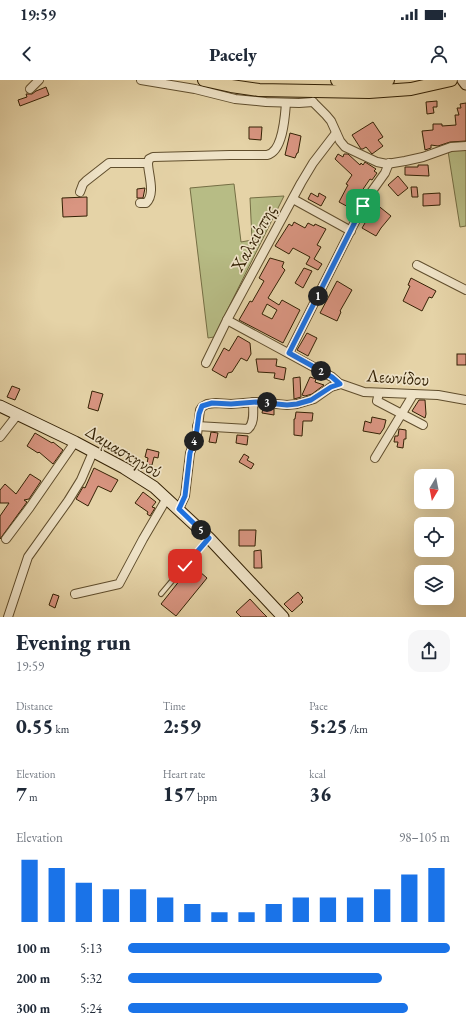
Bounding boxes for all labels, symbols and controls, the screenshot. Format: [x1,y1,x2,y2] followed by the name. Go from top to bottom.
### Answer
[20,5,56,24] text: 19:59
[16,43,38,65] icon: back
[209,43,257,66] text: Pacely
[428,43,450,65] icon: person
[346,189,380,223] pin
[352,195,374,217] icon: arrive
[225,200,281,276] street label: Χαλκιόπης
[308,286,328,306] pin: 1
[315,289,321,303] text: 1
[311,361,331,381] pin: 2
[365,363,430,391] street label: Λεωνίδου
[318,364,324,378] text: 2
[257,392,277,412] pin: 3
[264,395,270,409] text: 3
[81,419,167,483] street label: Δαμασκηνού
[184,431,204,451] pin: 4
[191,434,197,448] text: 4
[414,469,454,509] north arrow
[414,469,454,605] map controls
[414,517,454,557] button: locate
[191,520,211,540] pin: 5
[198,523,204,537] text: 5
[168,549,202,583] pin
[174,555,196,577] icon: check
[414,565,454,605] button: layers
[16,628,131,657] text: Evening run
[408,630,450,672] button: share
[16,658,44,675] text: 19:59
[16,699,53,713] text: Distance
[163,699,186,713] text: Time
[309,699,328,713] text: Pace
[16,713,53,739] text: 0.55
[163,713,201,739] text: 2:59
[309,713,348,739] text: 5:25
[53,722,69,736] text: km
[348,722,368,736] text: /km
[16,767,56,781] text: Elevation
[163,767,205,781] text: Heart rate
[309,767,326,781] text: kcal
[16,781,27,807] text: 7
[163,781,195,807] text: 157
[309,781,331,807] text: 36
[27,790,38,804] text: m
[195,790,217,804] text: bpm
[16,829,63,846] text: Elevation
[399,829,450,846] text: 98–105 m
[16,940,50,957] text: 100 m
[80,940,102,957] text: 5:13
[16,970,50,987] text: 200 m
[80,970,102,987] text: 5:32
[16,1000,50,1017] text: 300 m
[80,1000,102,1017] text: 5:24

